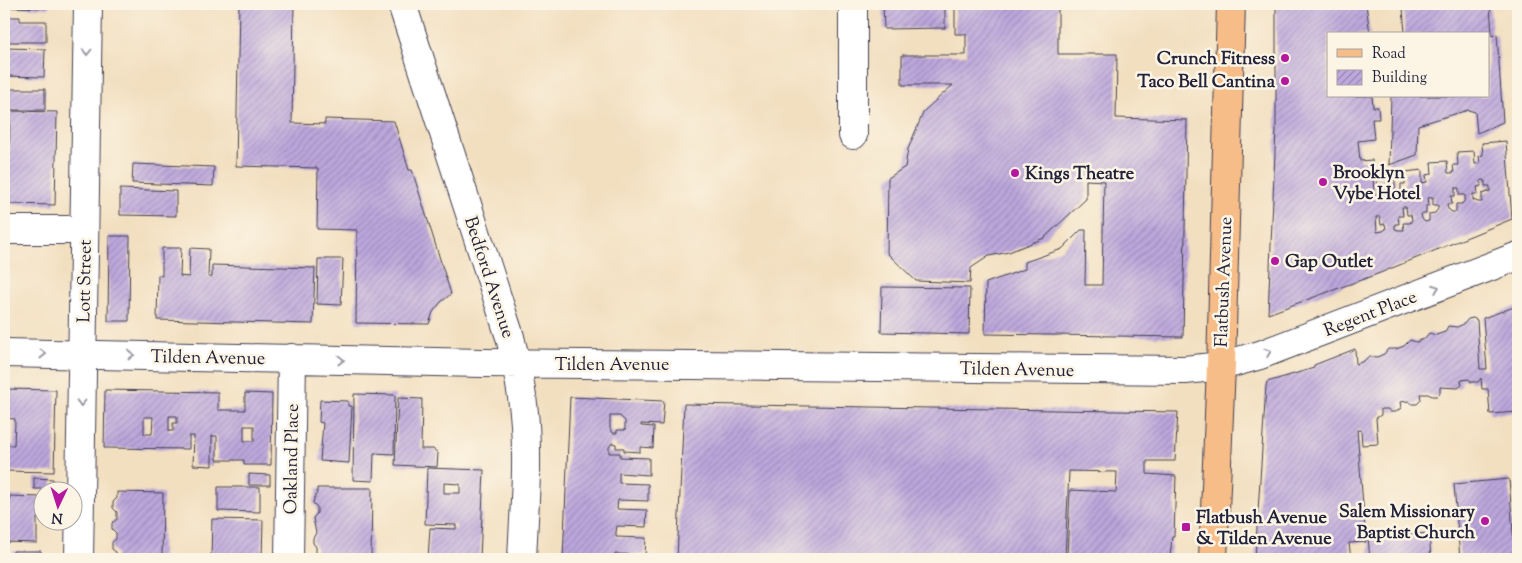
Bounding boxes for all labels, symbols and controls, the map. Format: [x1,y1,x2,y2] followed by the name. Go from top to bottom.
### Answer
[1327,32,1490,98] legend
[1372,44,1406,65] text: Road
[1157,47,1275,73] place label: Crunch Fitness
[82,49,93,57] one-way arrow
[1279,52,1291,64] marker: Crunch Fitness
[1372,68,1427,89] text: Building
[1137,70,1276,96] place label: Taco Bell Cantina
[1279,75,1291,87] marker: Taco Bell Cantina
[1333,161,1422,208] place label: Brooklyn Vybe Hotel
[1025,162,1135,188] place label: Kings Theatre
[1009,167,1021,179] marker: Kings Theatre
[1317,176,1329,188] marker: Brooklyn Vybe Hotel
[456,213,520,342] street label: Bedford Avenue
[1210,216,1240,348] street label: Flatbush Avenue
[72,239,100,323] street label: Lott Street
[1285,250,1374,276] place label: Gap Outlet
[1269,255,1281,267] marker: Gap Outlet
[1431,284,1440,294] one-way arrow
[1320,285,1421,345] street label: Regent Place
[150,345,266,373] street label: Tilden Avenue
[1263,348,1272,359] one-way arrow
[40,349,47,359] one-way arrow
[128,350,135,360] one-way arrow
[555,353,669,379] street label: Tilden Avenue
[337,354,345,365] one-way arrow
[959,357,1075,385] street label: Tilden Avenue
[76,399,87,407] one-way arrow
[279,403,307,515] street label: Oakland Place
[32,480,82,530] north arrow
[1339,500,1475,547] place label: Salem Missionary Baptist Church
[1196,506,1332,553] place label: Flatbush Avenue & Tilden Avenue
[51,507,64,527] text: N
[1479,515,1491,527] marker: Salem Missionary Baptist Church
[1180,521,1192,533] marker: Flatbush Avenue & Tilden Avenue

